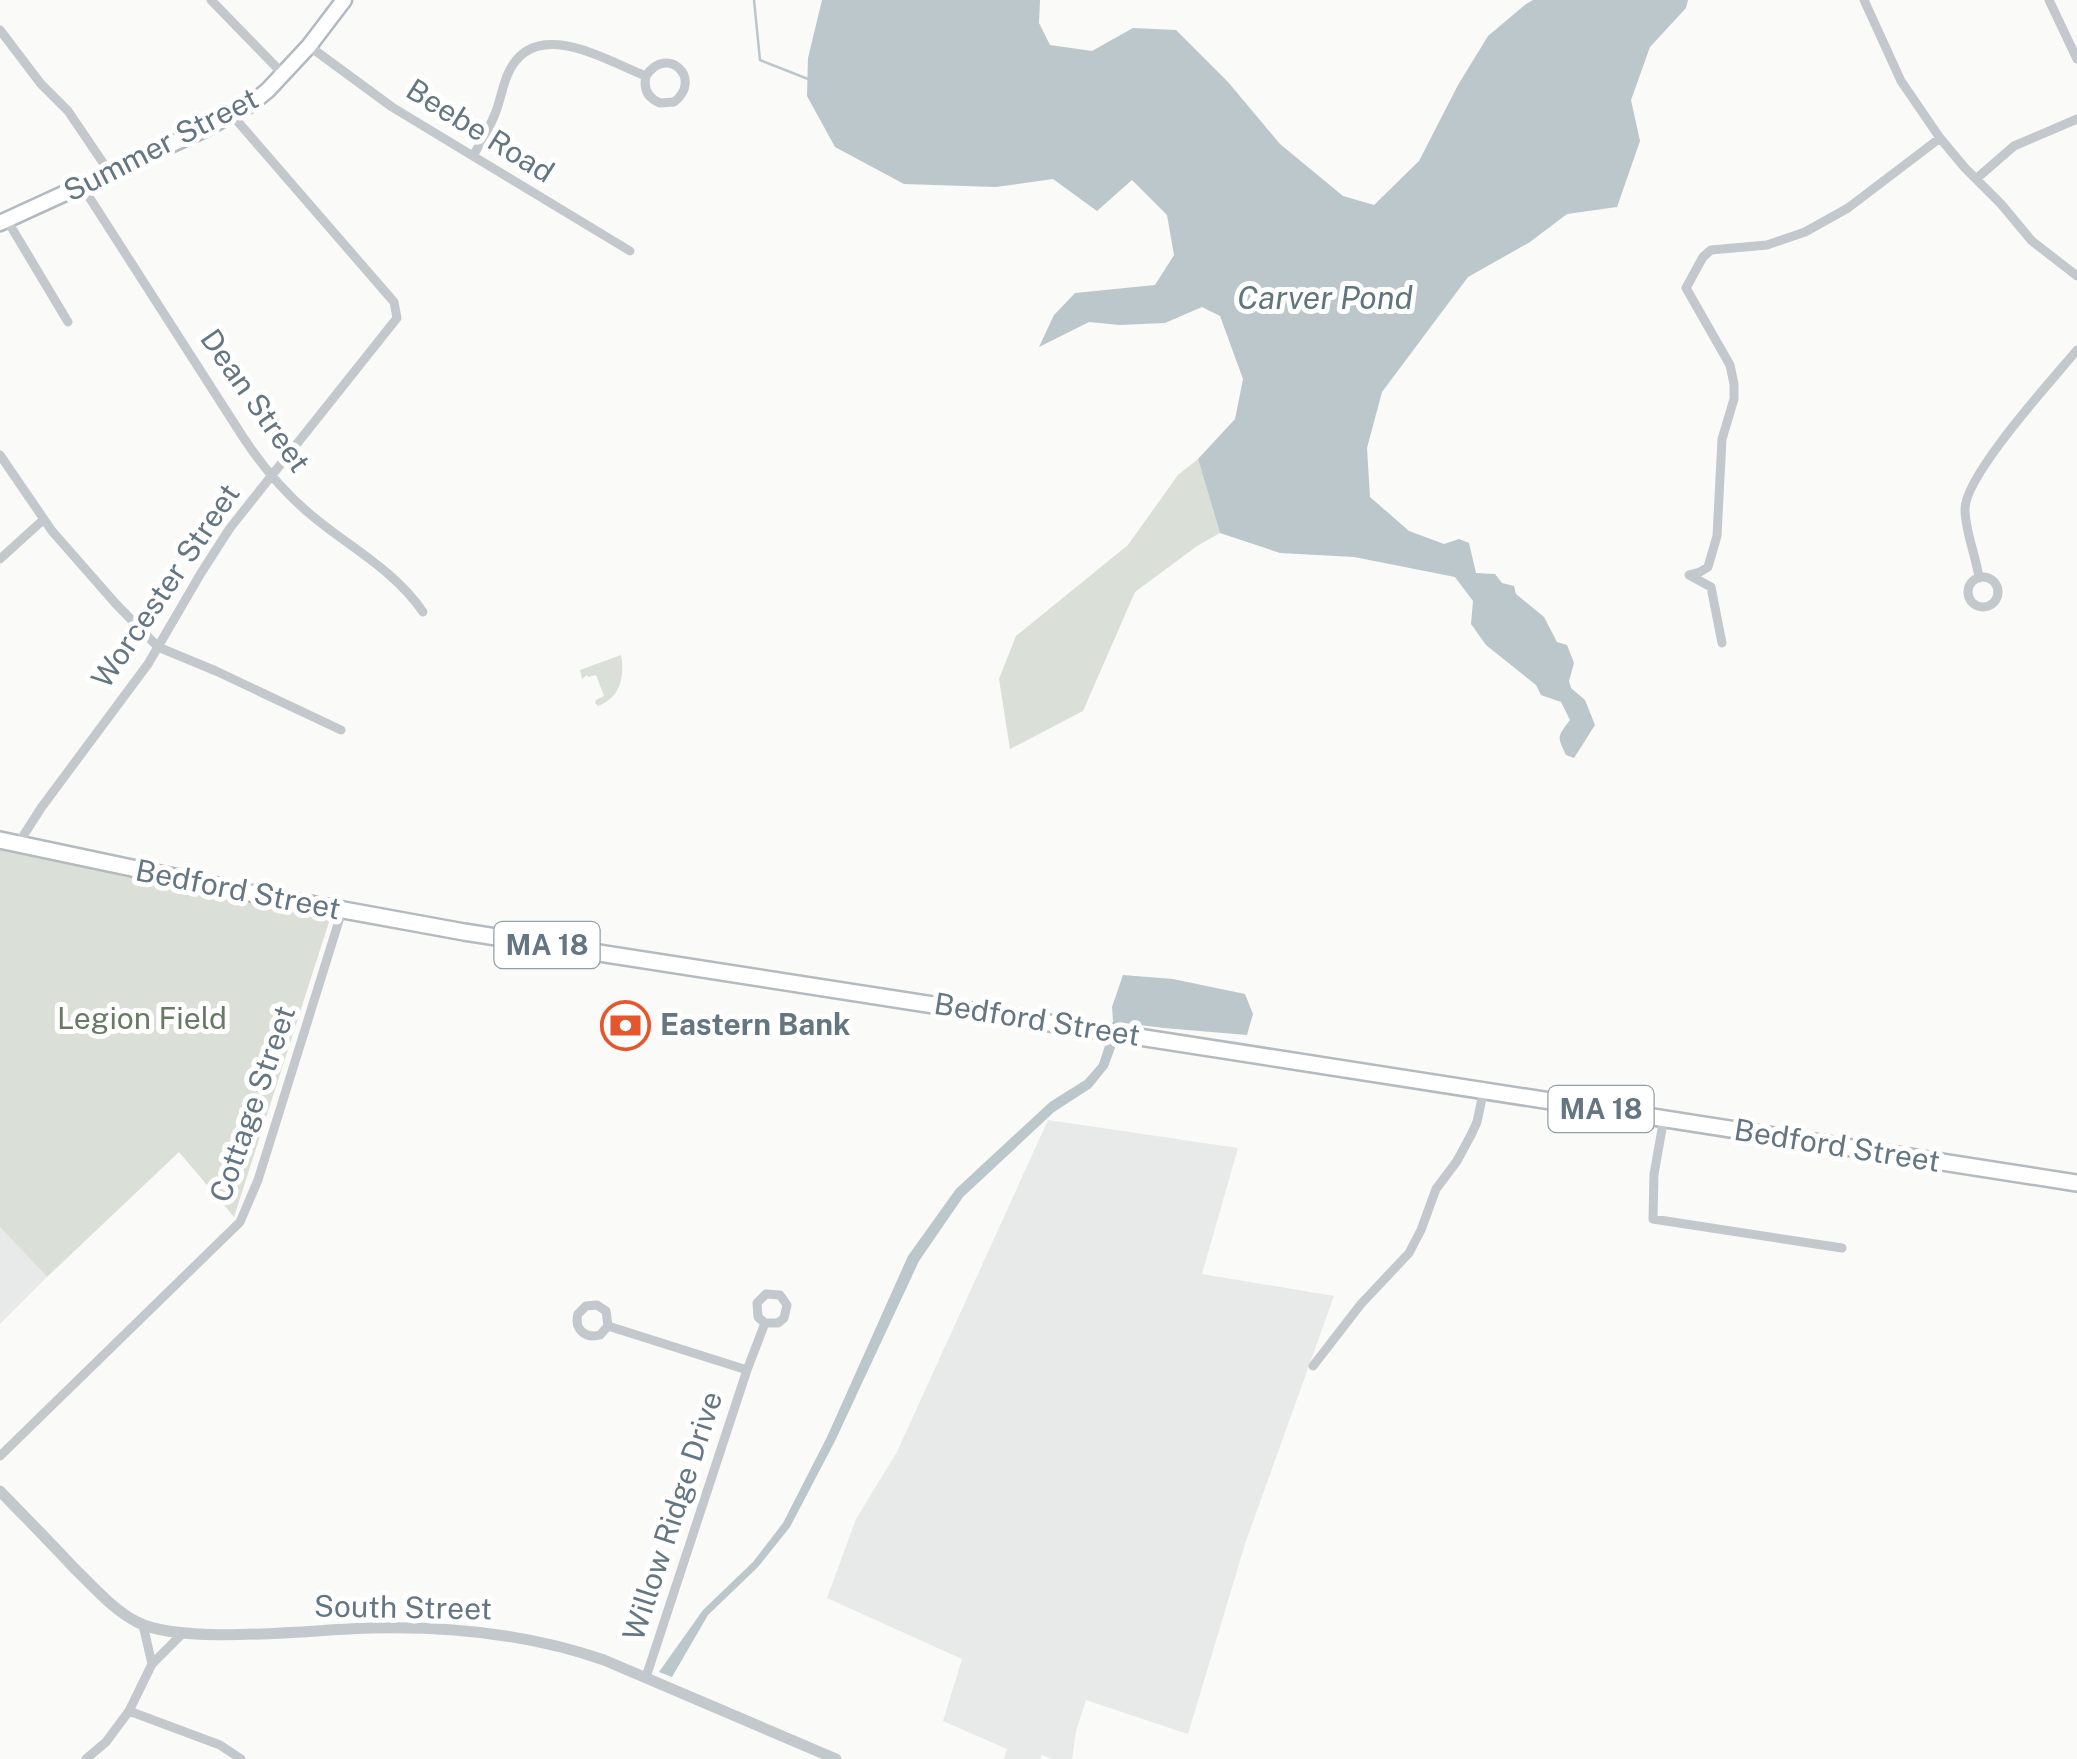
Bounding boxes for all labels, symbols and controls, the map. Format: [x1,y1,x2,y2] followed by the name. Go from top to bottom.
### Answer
[400,71,561,190] street label: Beebe Road
[57,80,264,209] street label: Summer Street
[1237,279,1414,316] water label: Carver Pond
[193,322,318,479] street label: Dean Street
[84,476,247,694] street label: Worcester Street
[133,851,344,927] street label: Bedford Street
[494,922,600,968] road number: MA 18
[932,985,1143,1053] street label: Bedford Street
[599,999,651,1051] bank icon: Eastern Bank
[57,1000,227,1036] park label: Legion Field
[202,1001,302,1207] street label: Cottage Street
[660,1006,850,1042] place label: Eastern Bank
[1548,1086,1654,1132] road number: MA 18
[1732,1111,1943,1179] street label: Bedford Street
[615,1387,729,1645] street label: Willow Ridge Drive
[314,1587,492,1627] street label: South Street

